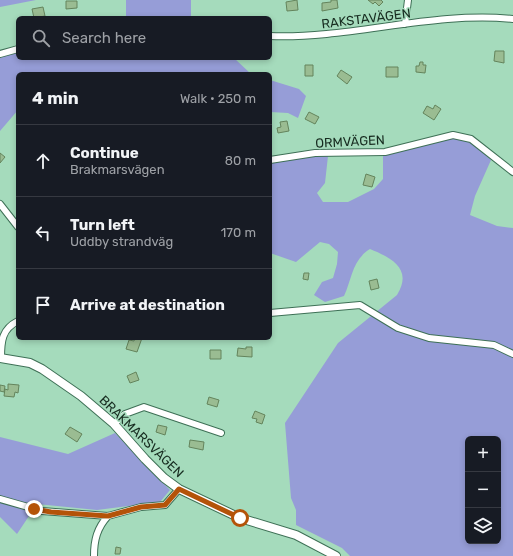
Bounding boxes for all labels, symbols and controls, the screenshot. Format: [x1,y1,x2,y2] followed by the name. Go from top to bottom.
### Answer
[321,6,411,31] street label: RAKSTAVÄGEN
[16,16,272,60] search box
[30,27,52,49] icon: search
[62,29,146,47] text: Search here
[32,88,79,108] text: 4 min
[180,91,256,106] text: Walk · 250 m
[315,132,385,151] street label: ORMVÄGEN
[70,144,139,162] text: Continue
[32,150,54,172] icon: ahead
[225,153,256,168] text: 80 m
[70,162,165,177] text: Brakmarsvägen
[70,216,135,234] text: Turn left
[32,222,54,244] icon: left
[221,225,256,240] text: 170 m
[70,234,173,249] text: Uddby strandväg
[32,294,54,316] icon: arrive
[70,296,225,314] text: Arrive at destination
[96,392,187,480] street label: BRAKMARSVÄGEN
[465,436,501,544] map controls
[465,436,501,472] button: +
[465,472,501,508] button: −
[25,500,43,518] route end
[465,508,501,544] button: layers
[231,509,249,527] route start

